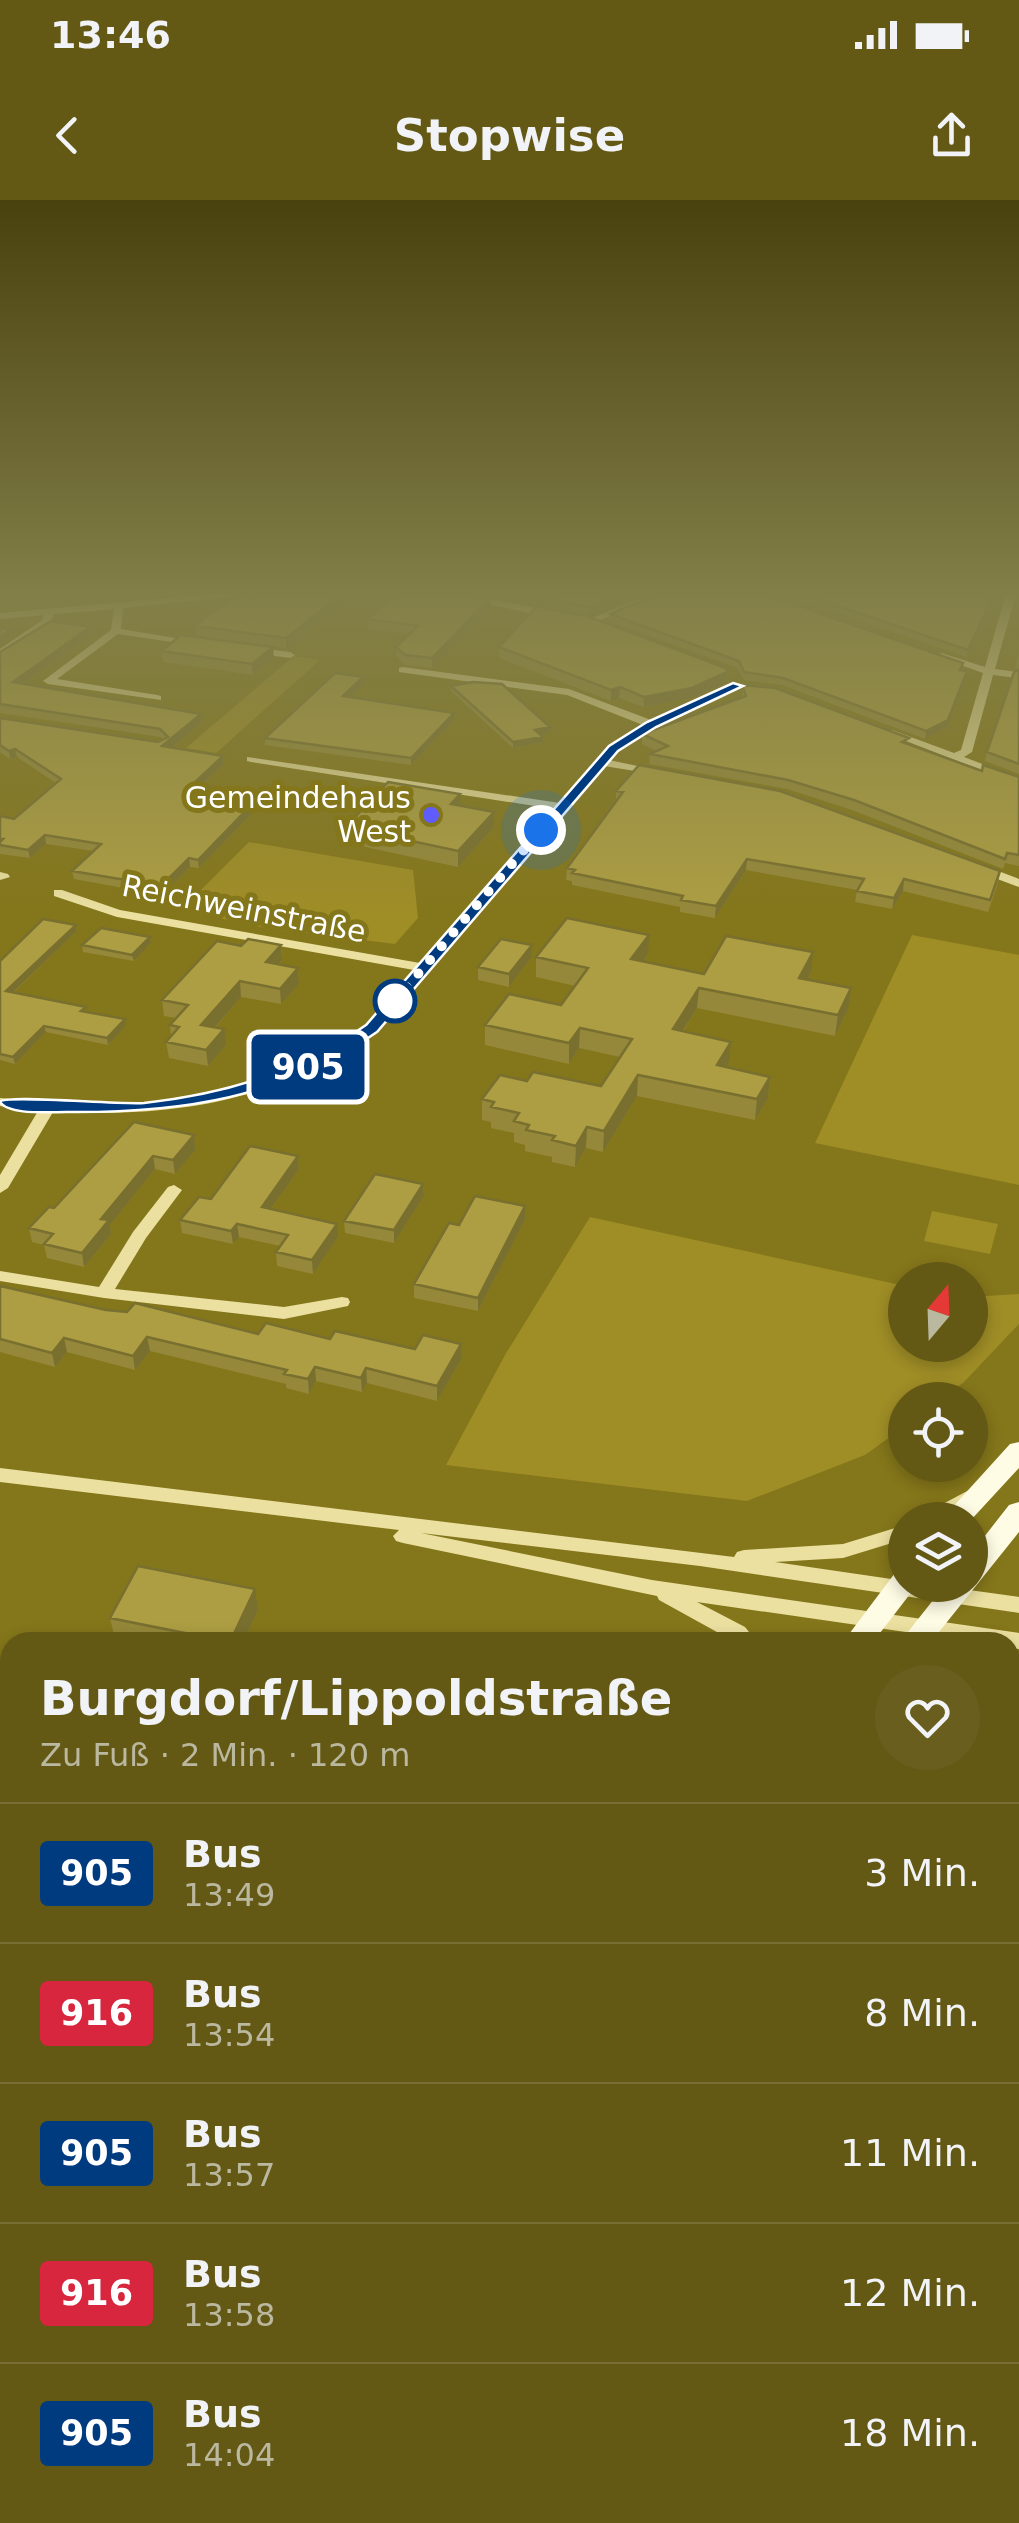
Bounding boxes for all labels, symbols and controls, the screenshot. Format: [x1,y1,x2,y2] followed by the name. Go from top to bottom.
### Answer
[50,13,171,57] text: 13:46
[40,108,95,163] icon: back
[924,108,979,163] icon: share
[394,109,625,162] text: Stopwise
[185,780,411,849] place label: Gemeindehaus West
[420,804,442,826] marker: Gemeindehaus West
[516,805,566,855] your location
[119,868,369,949] street label: Reichweinstraße
[374,980,416,1022] unlabelled marker
[250,1034,366,1100] line badge: 905
[271,1047,345,1087] text: 905
[888,1262,988,1362] north arrow
[888,1262,988,1602] map controls
[888,1382,988,1482] button: locate
[888,1502,988,1602] button: layers
[875,1665,980,1770] button: heart
[40,1670,672,1726] text: Burgdorf/Lippoldstraße
[40,1736,410,1774] text: Zu Fuß · 2 Min. · 120 m
[183,1832,262,1876] text: Bus
[864,1851,980,1895] text: 3 Min.
[60,1853,133,1893] text: 905
[183,1876,275,1914] text: 13:49
[183,1972,262,2016] text: Bus
[864,1991,980,2035] text: 8 Min.
[60,1993,133,2033] text: 916
[183,2016,275,2054] text: 13:54
[183,2112,262,2156] text: Bus
[840,2131,980,2175] text: 11 Min.
[60,2133,133,2173] text: 905
[183,2156,275,2194] text: 13:57
[183,2252,262,2296] text: Bus
[840,2271,980,2315] text: 12 Min.
[60,2273,133,2313] text: 916
[183,2296,275,2334] text: 13:58
[183,2392,262,2436] text: Bus
[840,2411,980,2455] text: 18 Min.
[60,2413,133,2453] text: 905
[183,2436,275,2474] text: 14:04

